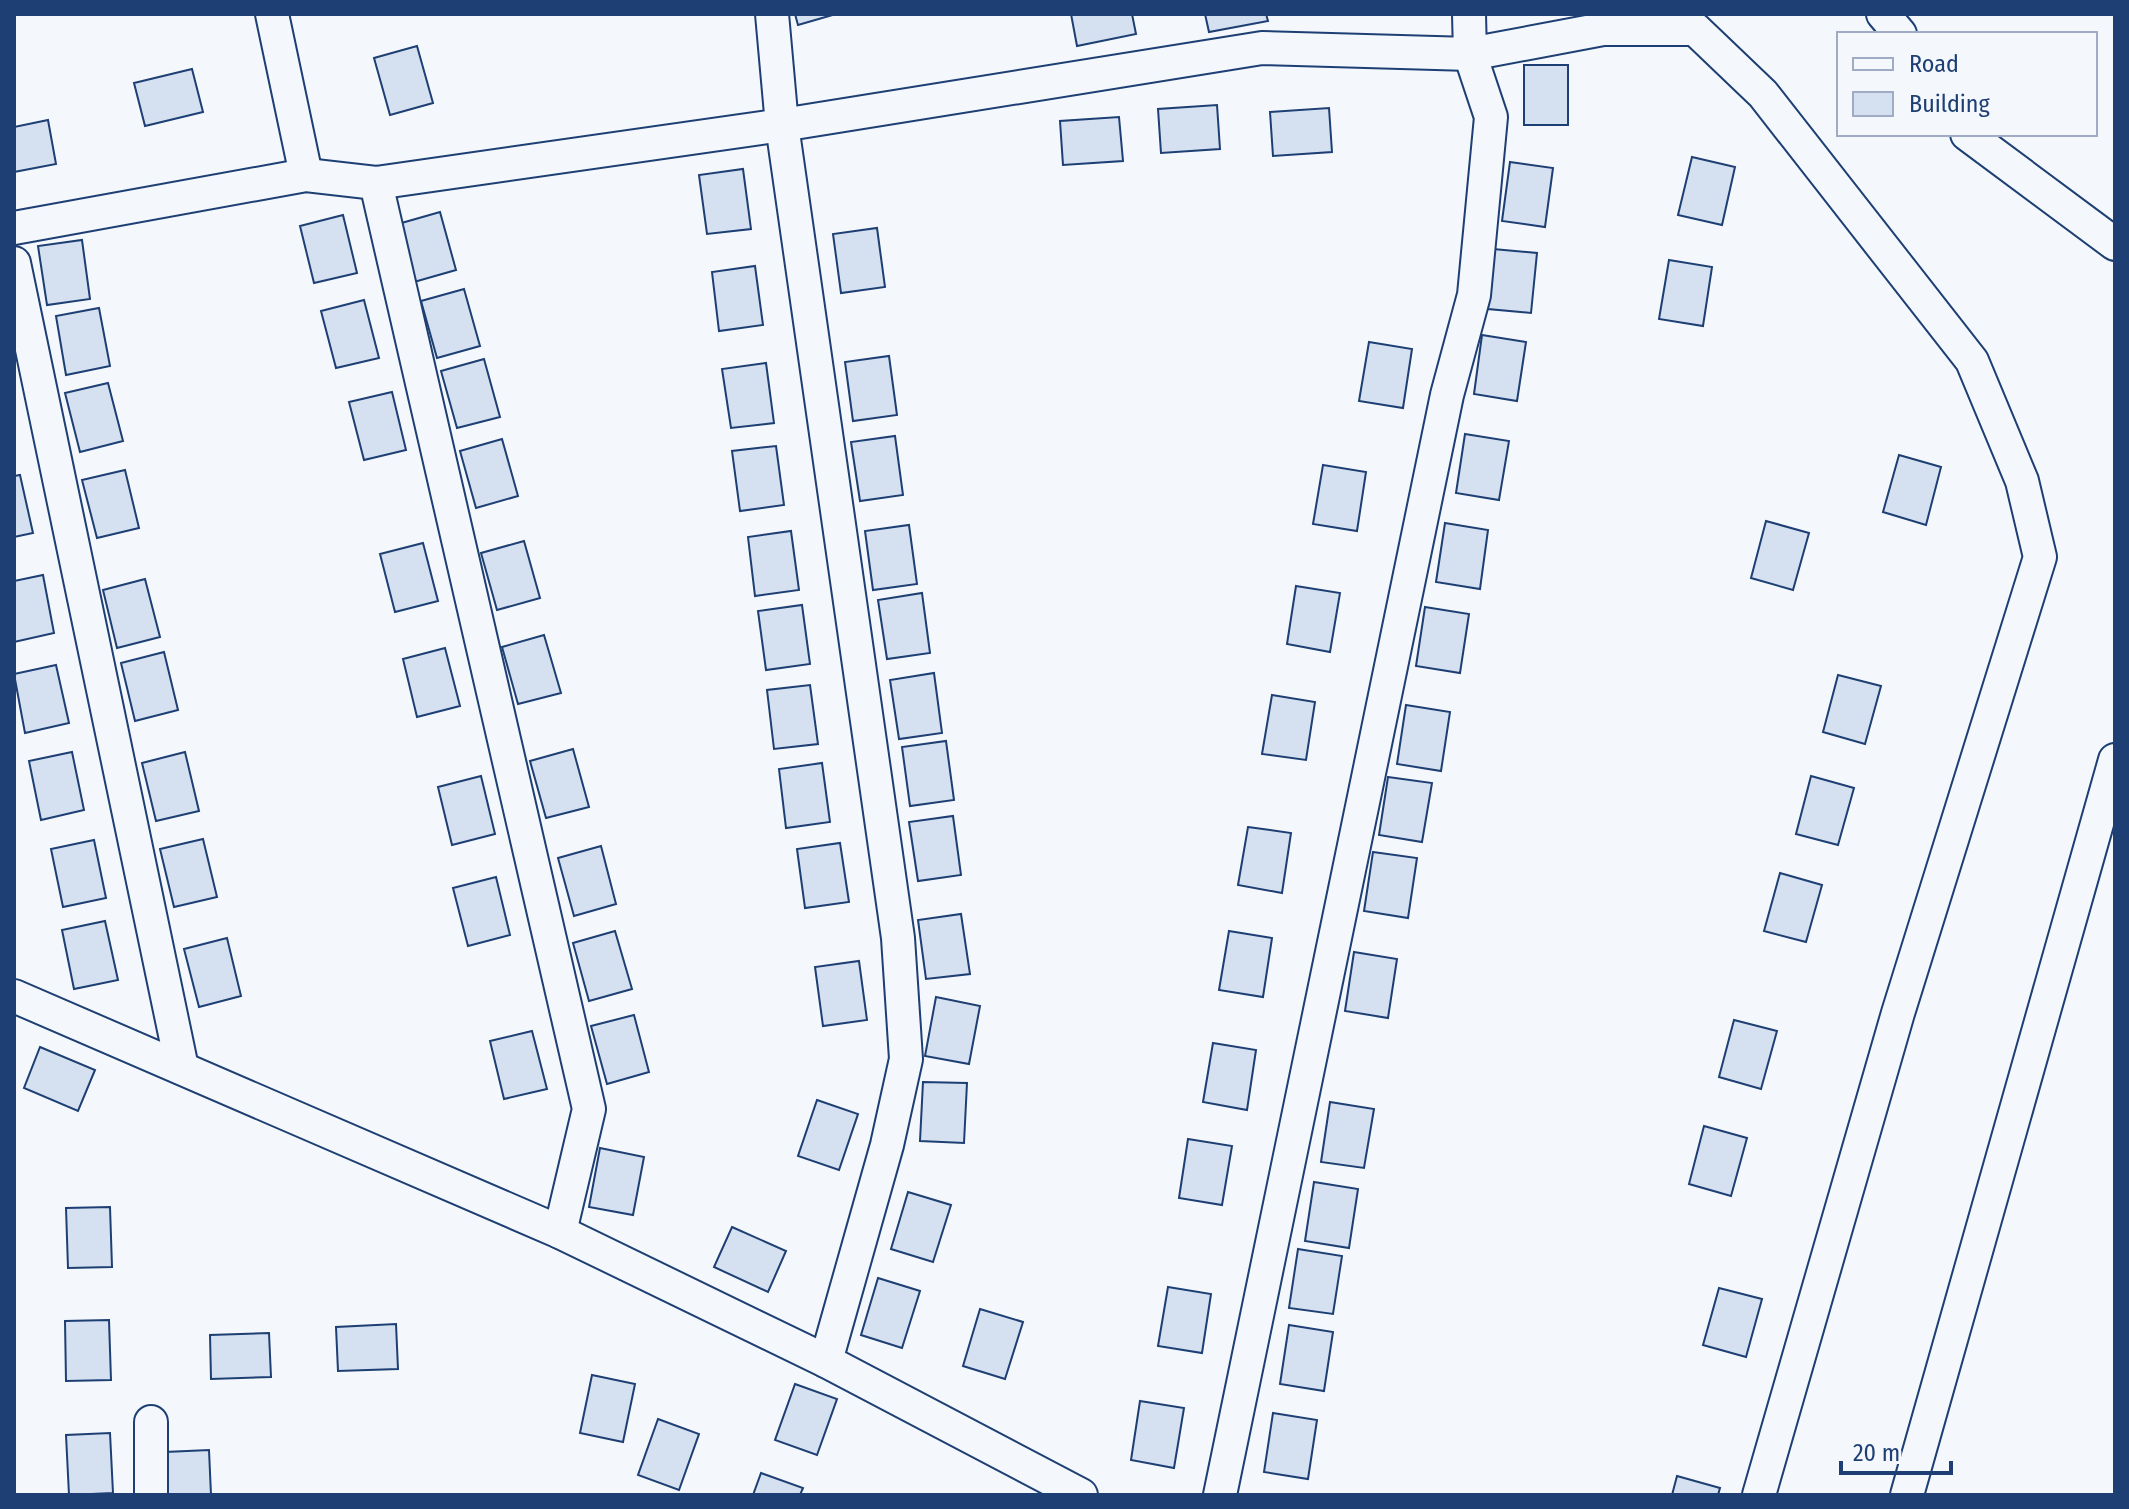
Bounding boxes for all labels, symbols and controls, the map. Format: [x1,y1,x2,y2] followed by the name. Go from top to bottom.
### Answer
[1837,32,2097,136] legend
[1909,50,1959,78] text: Road
[1909,90,1991,118] text: Building
[1841,1425,1951,1475] scale bar
[1853,1439,1900,1467] text: 20 m

